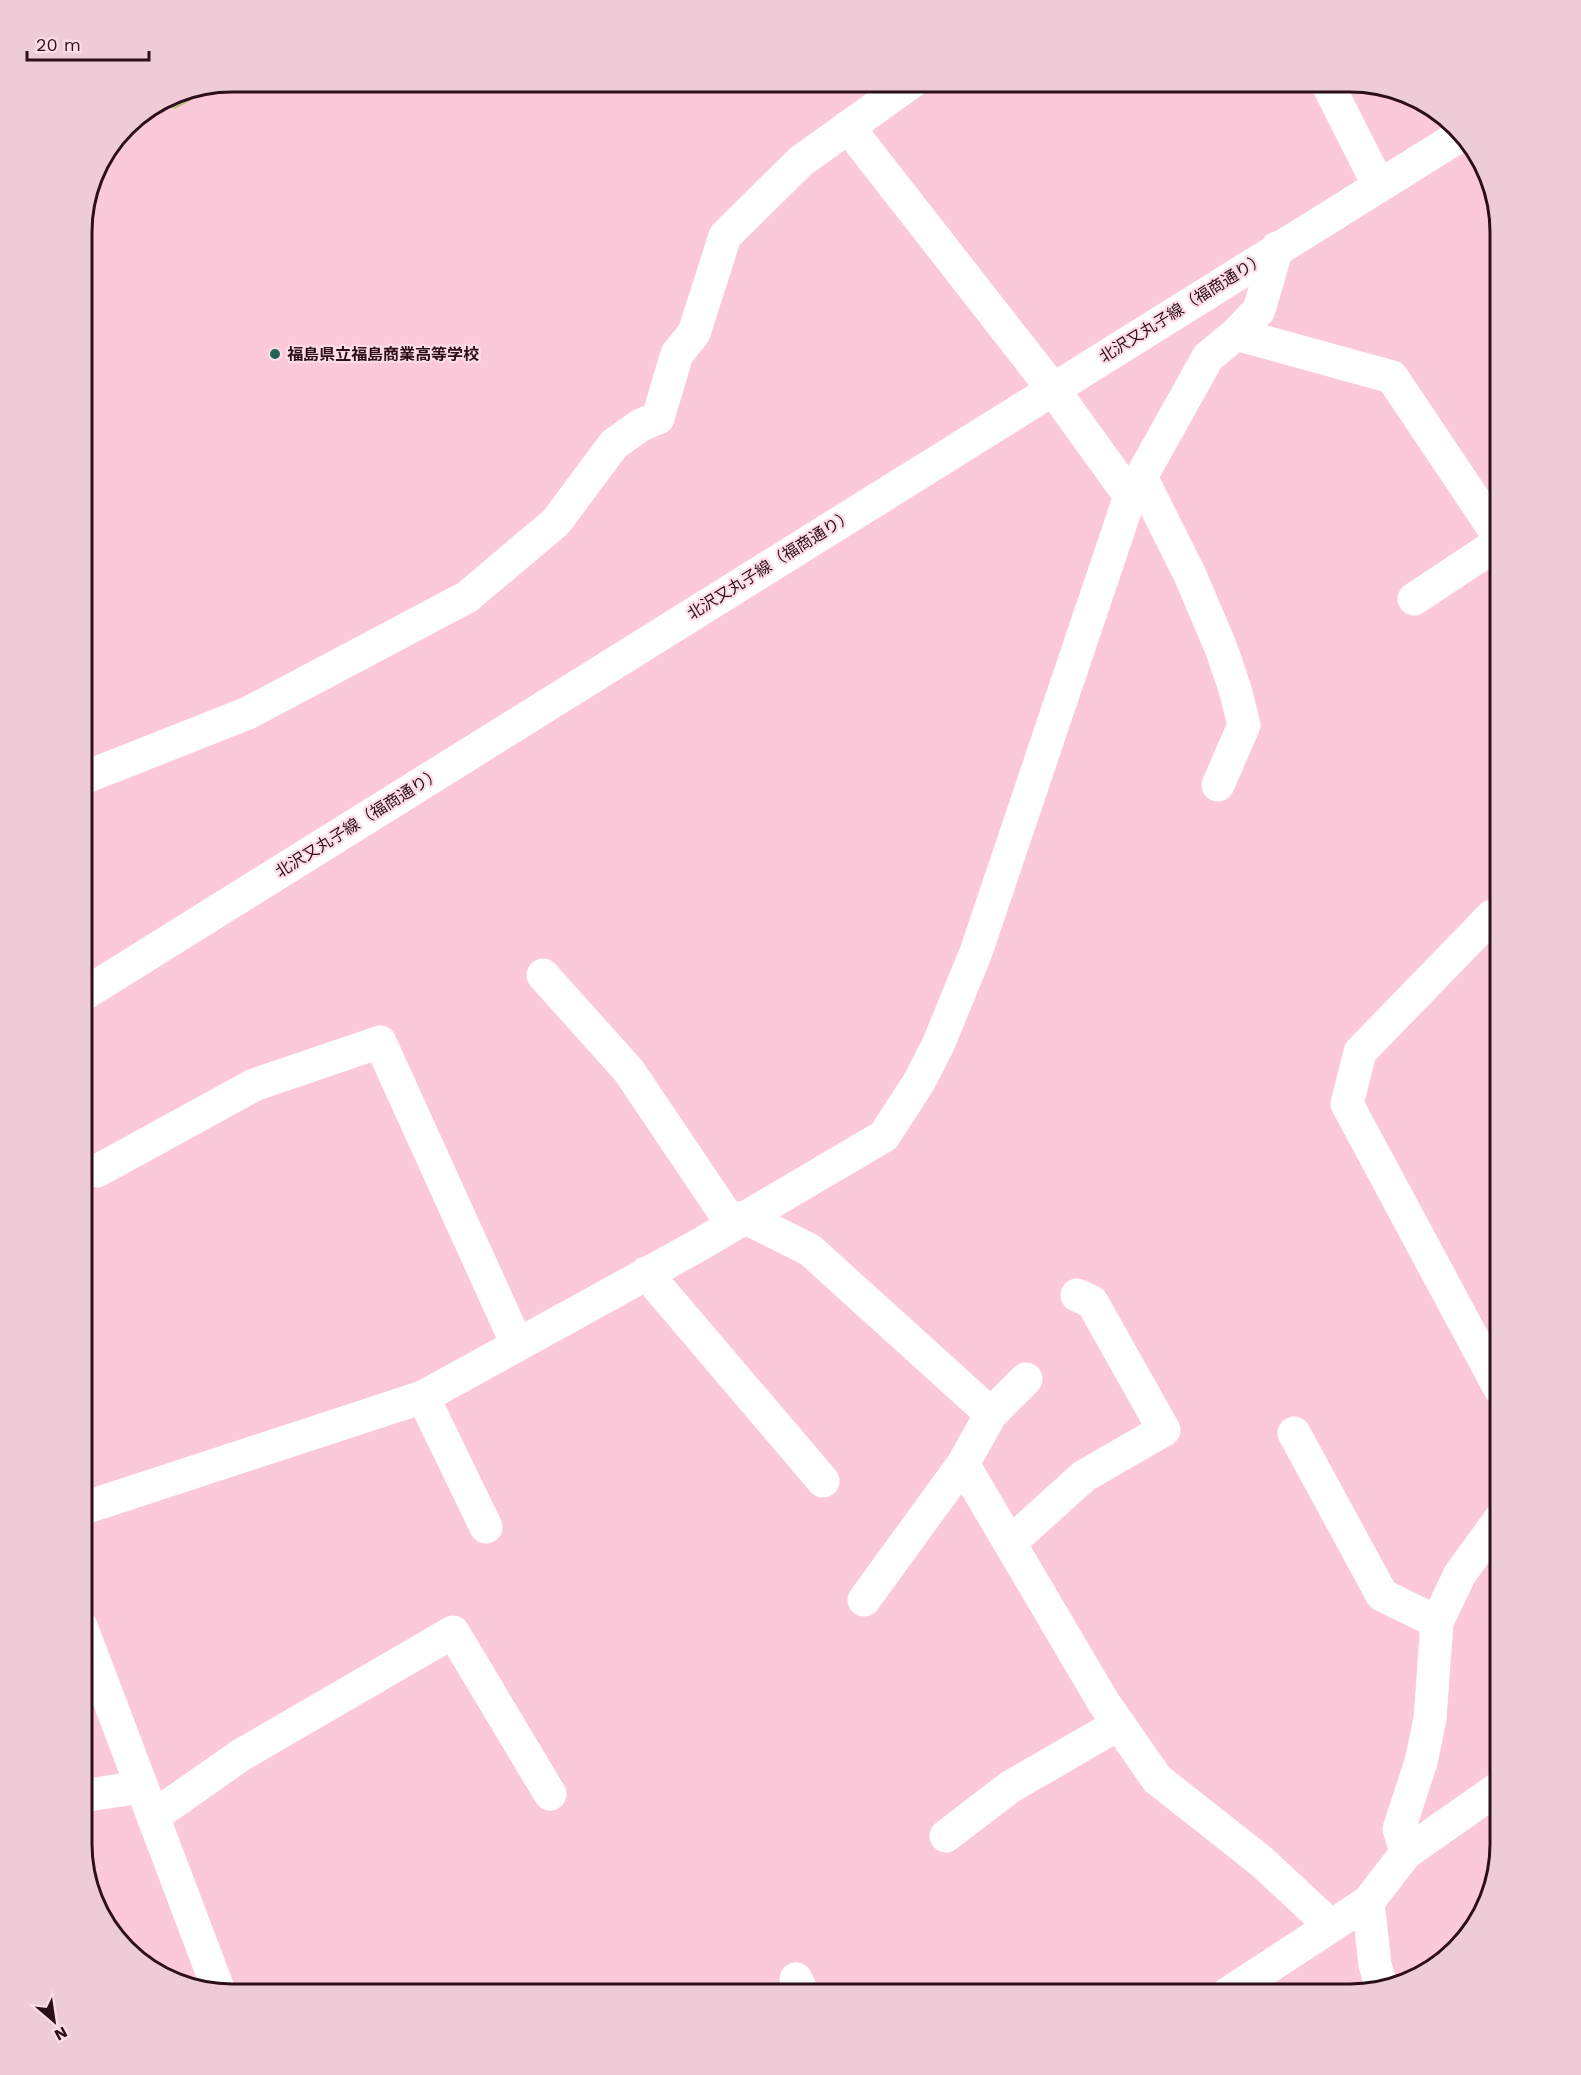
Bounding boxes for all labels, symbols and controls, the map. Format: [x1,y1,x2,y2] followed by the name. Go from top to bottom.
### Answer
[27,24,148,62] scale bar
[36,34,81,55] text: 20 m
[1096,248,1269,366] street label: 北沢又丸子線（福商通り）
[287,345,479,364] place label: 福島県立福島商業高等学校
[268,347,282,361] marker: 福島県立福島商業高等学校
[684,505,857,623] street label: 北沢又丸子線（福商通り）
[272,763,445,881] street label: 北沢又丸子線（福商通り）
[24,1991,84,2051] north arrow
[51,2022,71,2045] text: N

